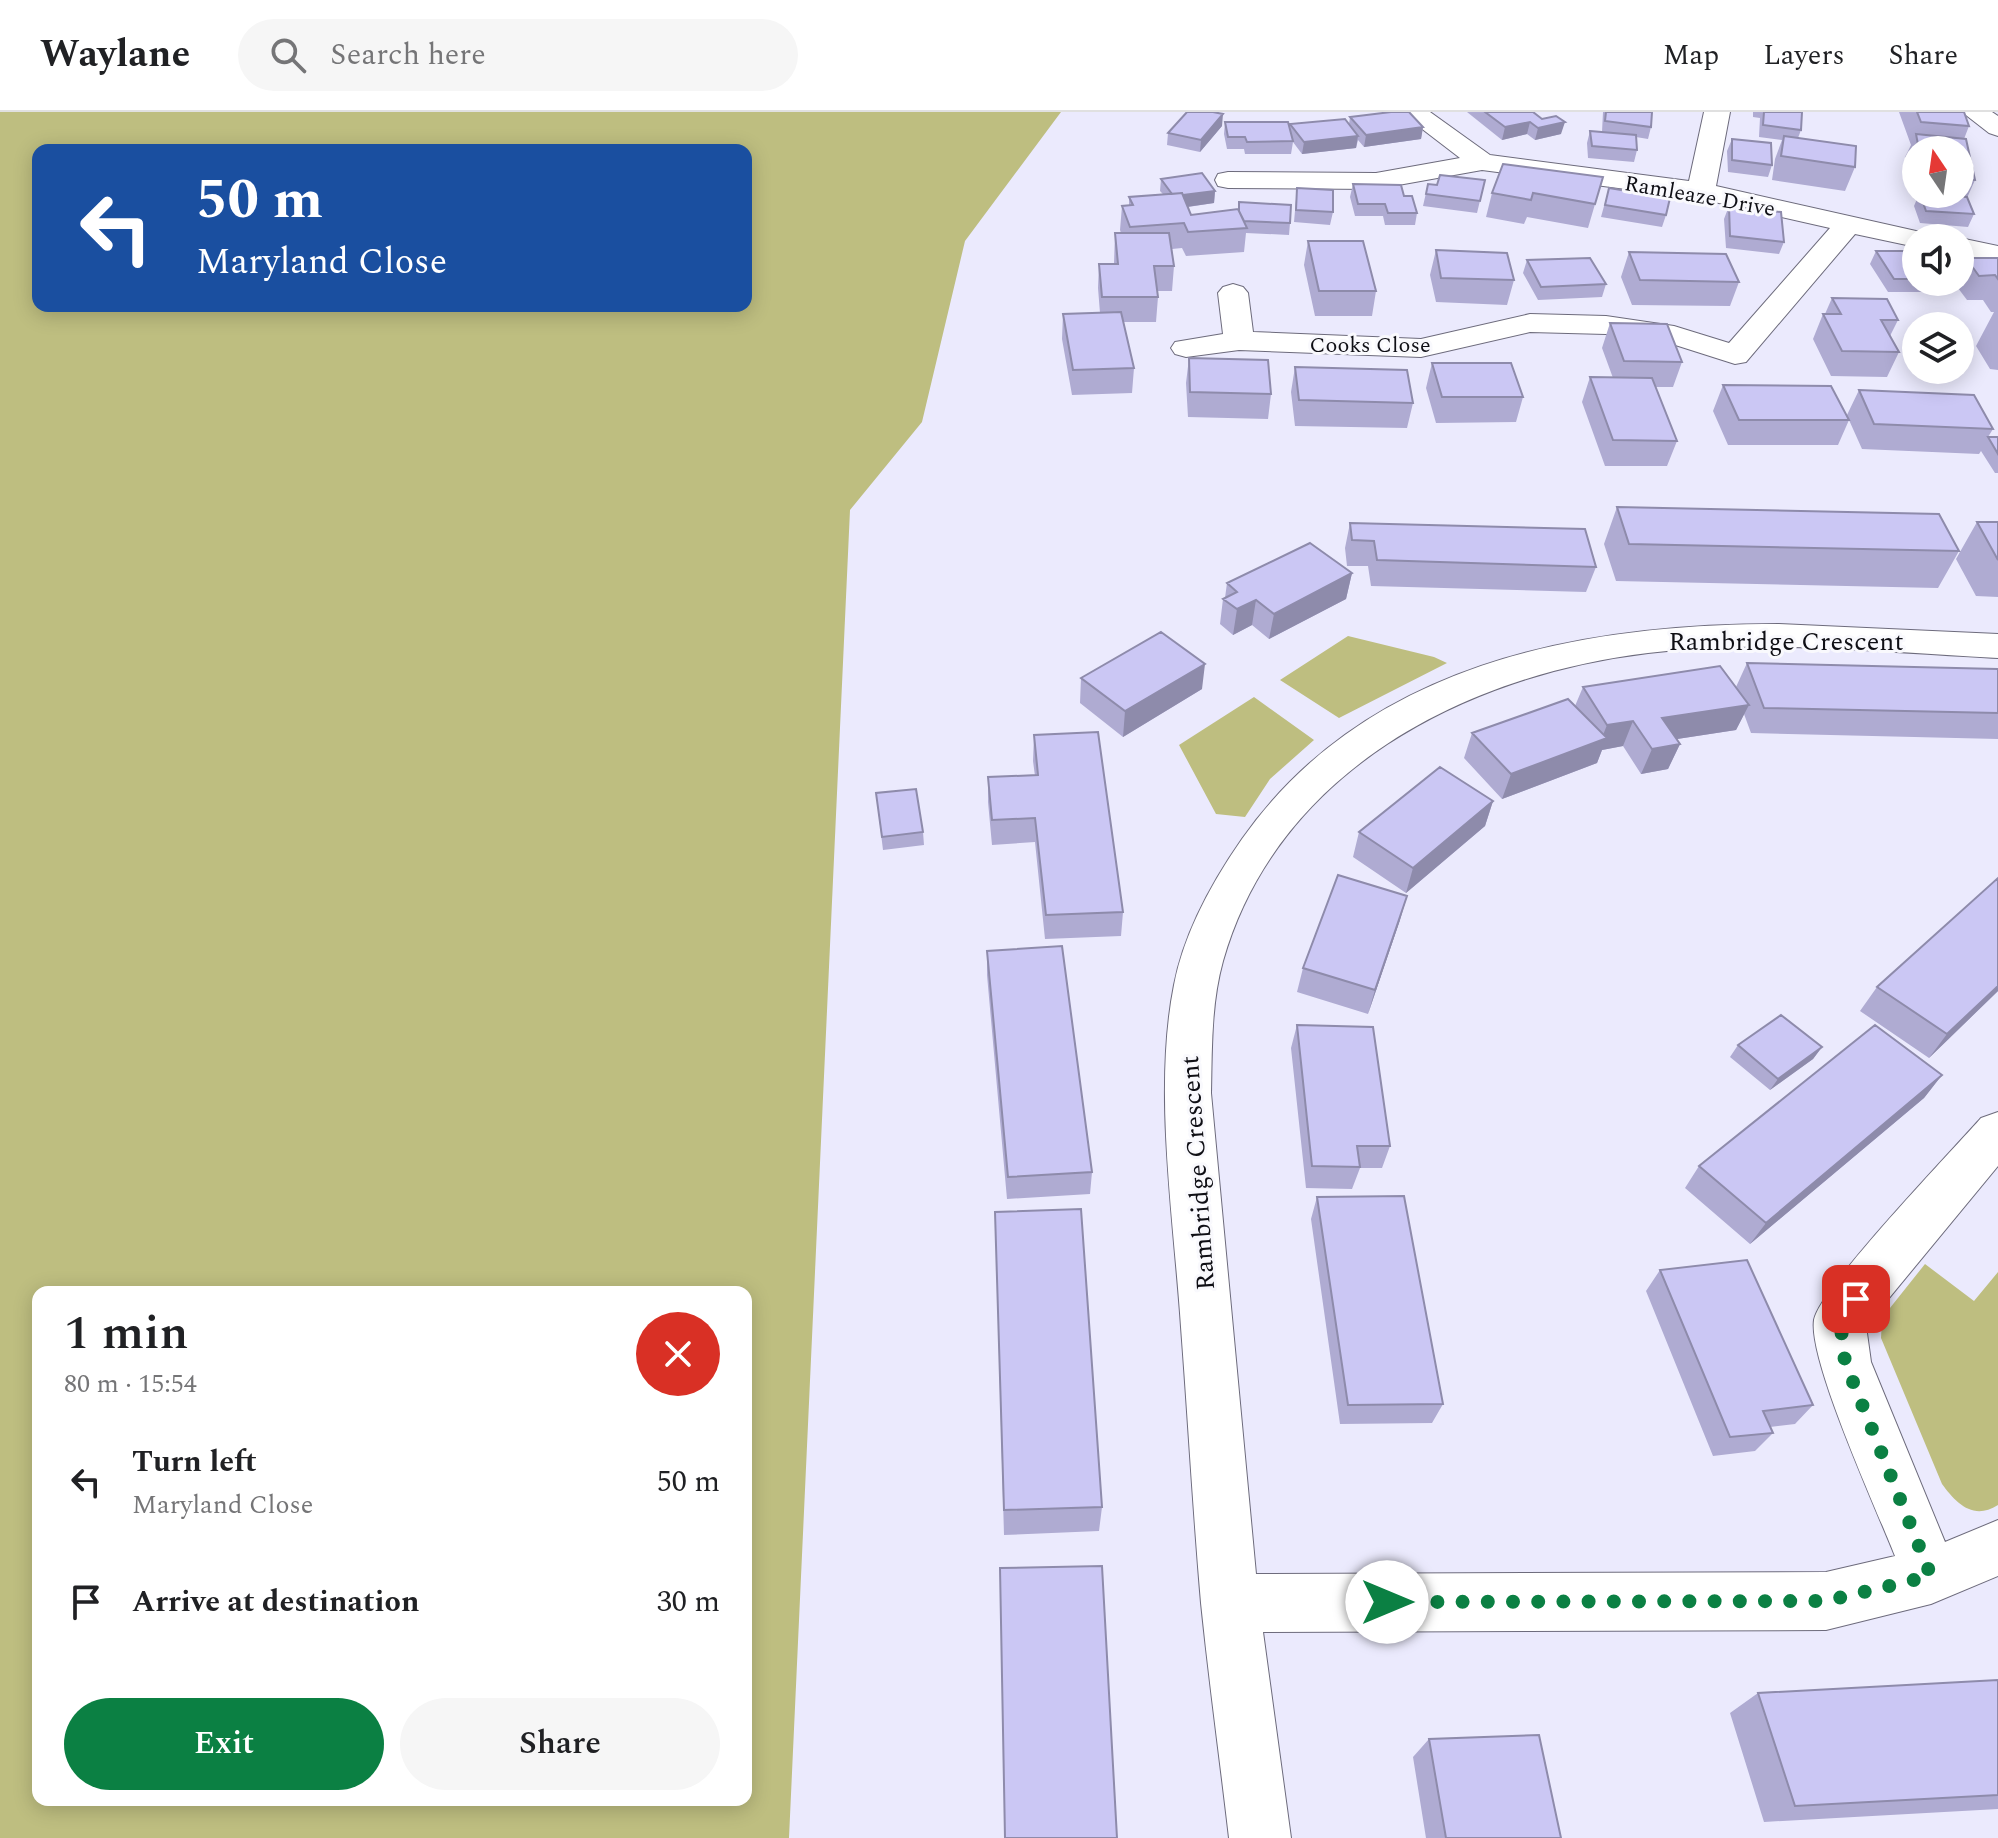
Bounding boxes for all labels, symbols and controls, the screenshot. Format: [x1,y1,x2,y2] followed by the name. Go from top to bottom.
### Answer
[238,19,798,91] search box
[40,26,190,84] text: Waylane
[330,32,486,78] text: Search here
[266,33,310,77] icon: search
[1663,34,1719,77] text: Map
[1763,34,1845,77] text: Layers
[1889,34,1958,77] text: Share
[1902,136,1974,208] north arrow
[1902,136,1974,384] map controls
[196,158,323,243] text: 50 m
[1622,167,1778,226] street label: Ramleaze Drive
[64,176,168,280] icon: left
[1902,224,1974,296] button: sound
[196,235,447,290] text: Maryland Close
[1902,312,1974,384] button: layers
[1309,329,1431,362] street label: Cooks Close
[1668,622,1904,662] street label: Rambridge Crescent
[1170,1054,1226,1292] street label: Rambridge Crescent
[1822,1265,1890,1333] pin
[1834,1277,1878,1321] icon: arrive
[64,1297,189,1370] text: 1 min
[636,1312,720,1396] button: close
[64,1364,197,1404] text: 80 m · 15:54
[132,1439,257,1485] text: Turn left
[657,1459,720,1505] text: 50 m
[64,1460,108,1504] icon: left
[132,1485,313,1525] text: Maryland Close
[1345,1560,1429,1644] position arrow
[132,1579,419,1625] text: Arrive at destination
[657,1579,720,1625] text: 30 m
[64,1580,108,1624] icon: arrive
[64,1698,384,1790] button: Exit
[400,1698,720,1790] button: Share

